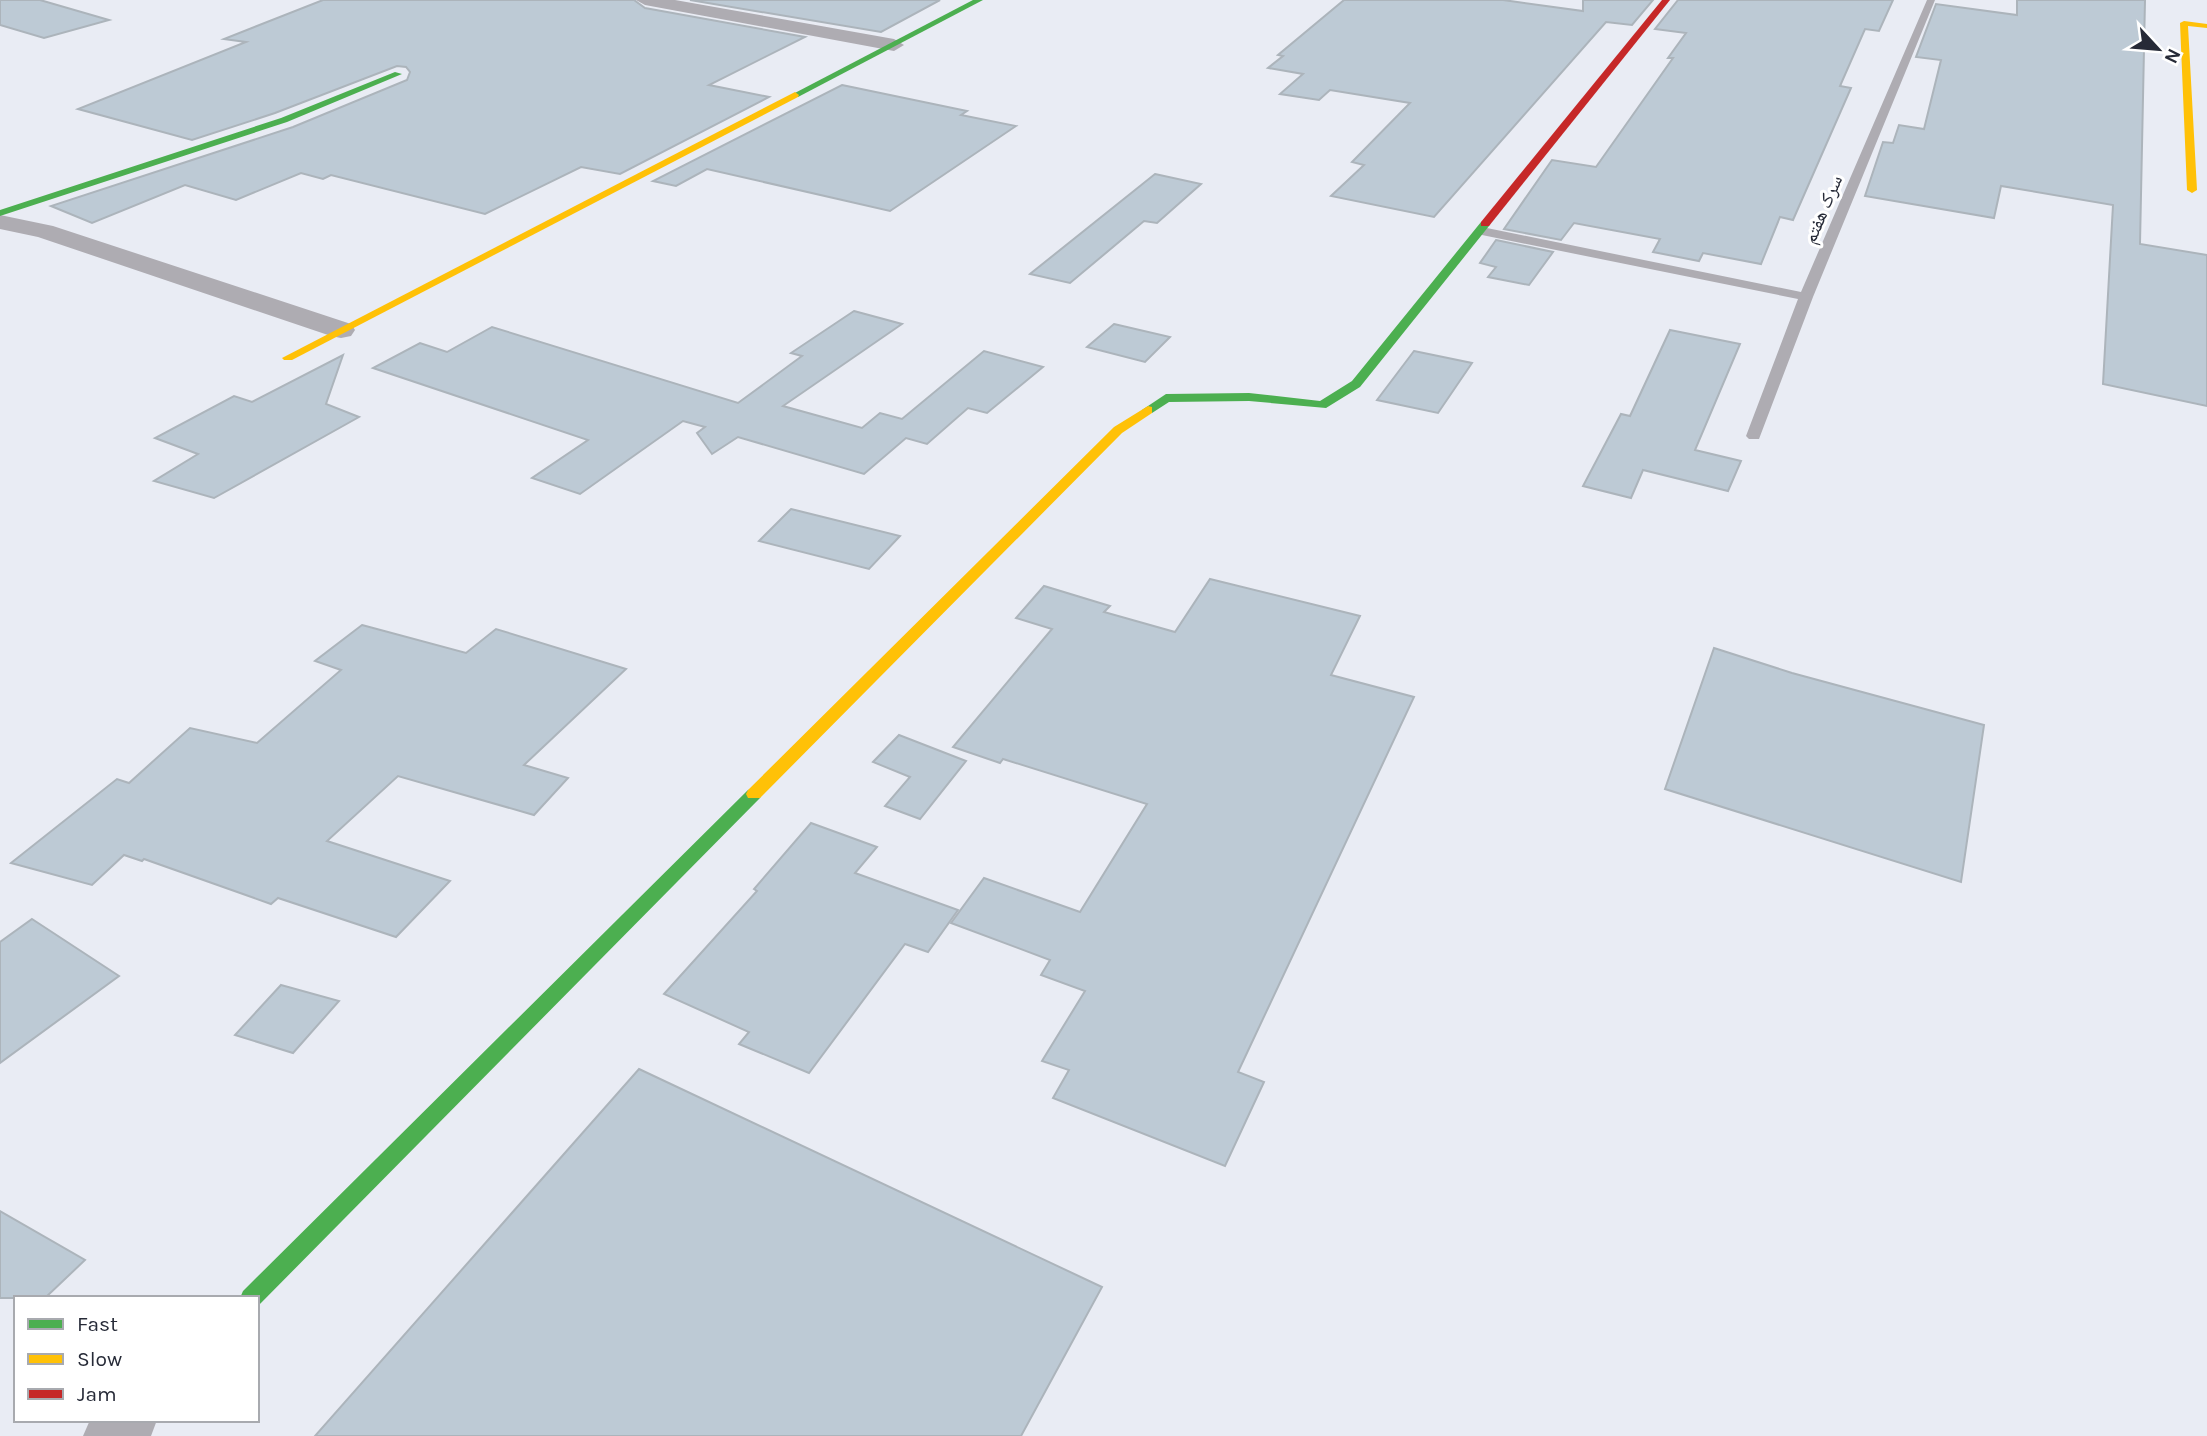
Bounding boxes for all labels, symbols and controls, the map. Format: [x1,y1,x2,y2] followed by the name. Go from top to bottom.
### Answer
[2123,14,2193,84] north arrow
[2160,45,2185,67] text: N
[1799,172,1848,247] street label: سرک هفتم
[14,1296,259,1422] legend
[77,1312,118,1336] text: Fast
[77,1347,122,1371] text: Slow
[77,1382,117,1406] text: Jam

